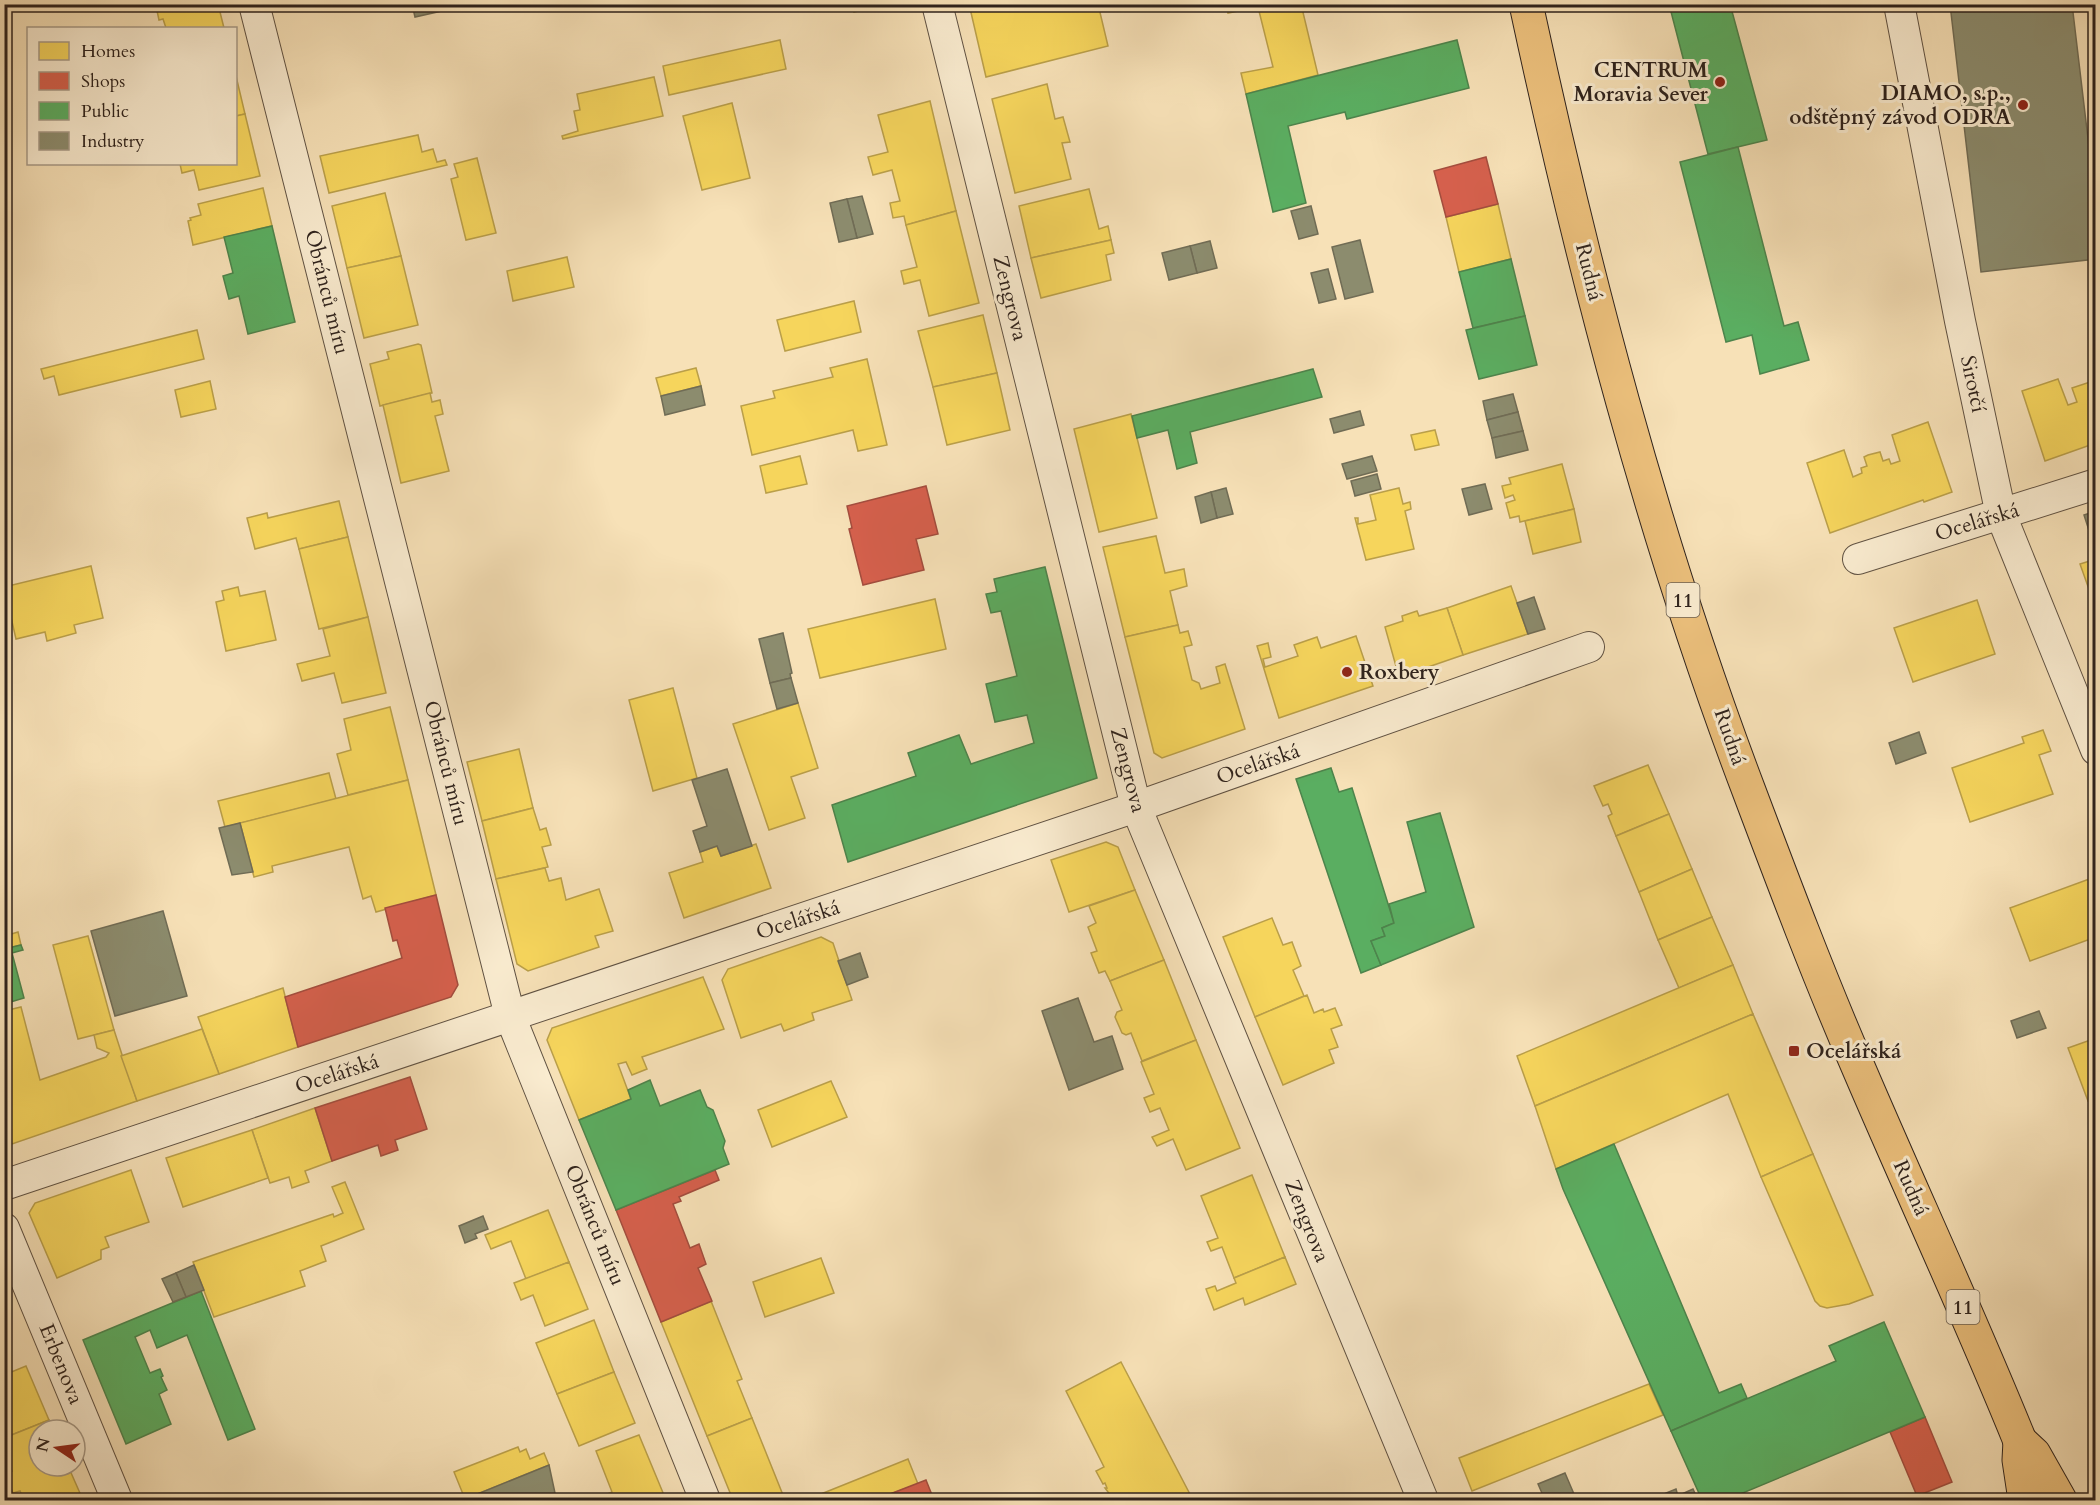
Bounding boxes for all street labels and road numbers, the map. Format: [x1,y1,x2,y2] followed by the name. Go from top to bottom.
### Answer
[297,227,357,357] street label: Obránců míru
[1568,240,1610,304] street label: Rudná
[985,252,1035,344] street label: Zengrova
[1953,353,1993,415] street label: Sirotčí
[1931,495,2023,549] street label: Ocelářská
[1666,583,1700,617] road number: 11
[416,698,476,828] street label: Obránců míru
[1707,705,1753,769] street label: Rudná
[1103,724,1153,816] street label: Zengrova
[1212,736,1304,792] street label: Ocelářská
[752,893,844,947] street label: Ocelářská
[291,1047,383,1101] street label: Ocelářská
[1886,1155,1936,1221] street label: Rudná
[558,1160,632,1290] street label: Obránců míru
[1277,1175,1337,1267] street label: Zengrova
[1946,1290,1980,1324] road number: 11
[32,1319,90,1409] street label: Erbenova

